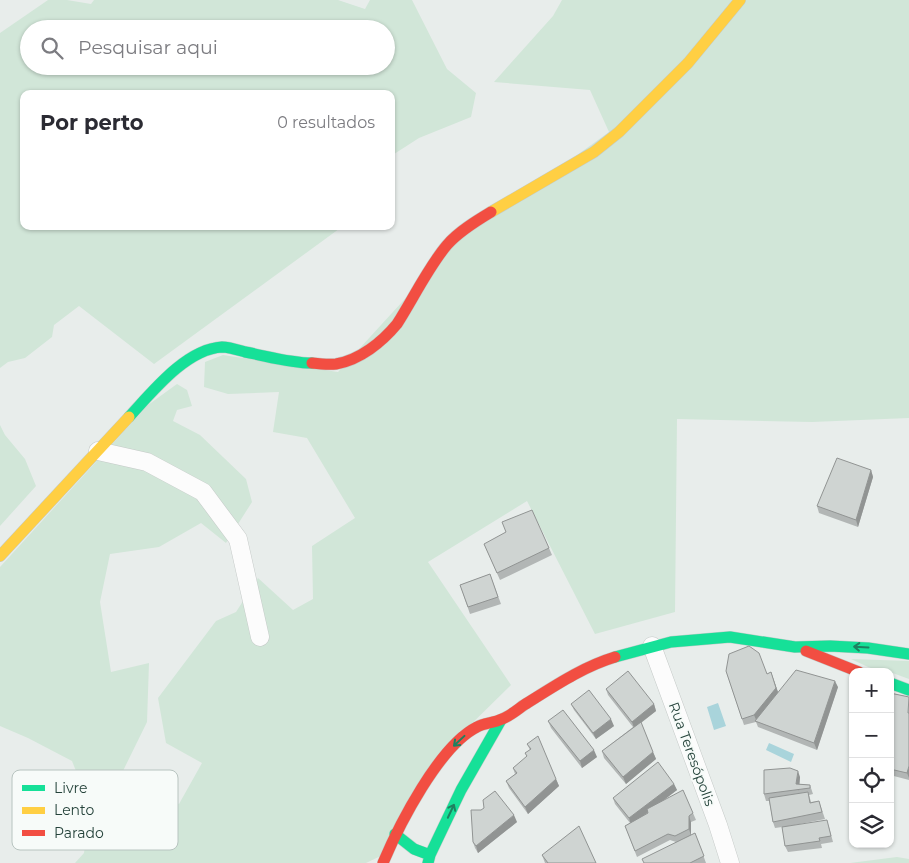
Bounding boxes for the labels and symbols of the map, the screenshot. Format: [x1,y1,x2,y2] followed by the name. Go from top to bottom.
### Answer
[853,643,869,652] one-way arrow
[665,700,719,809] street label: Rua Teresópolis
[453,735,465,747] one-way arrow
[12,770,178,850] legend
[54,779,88,797] text: Livre
[54,801,94,819] text: Lento
[446,804,456,819] one-way arrow
[54,824,104,842] text: Parado

